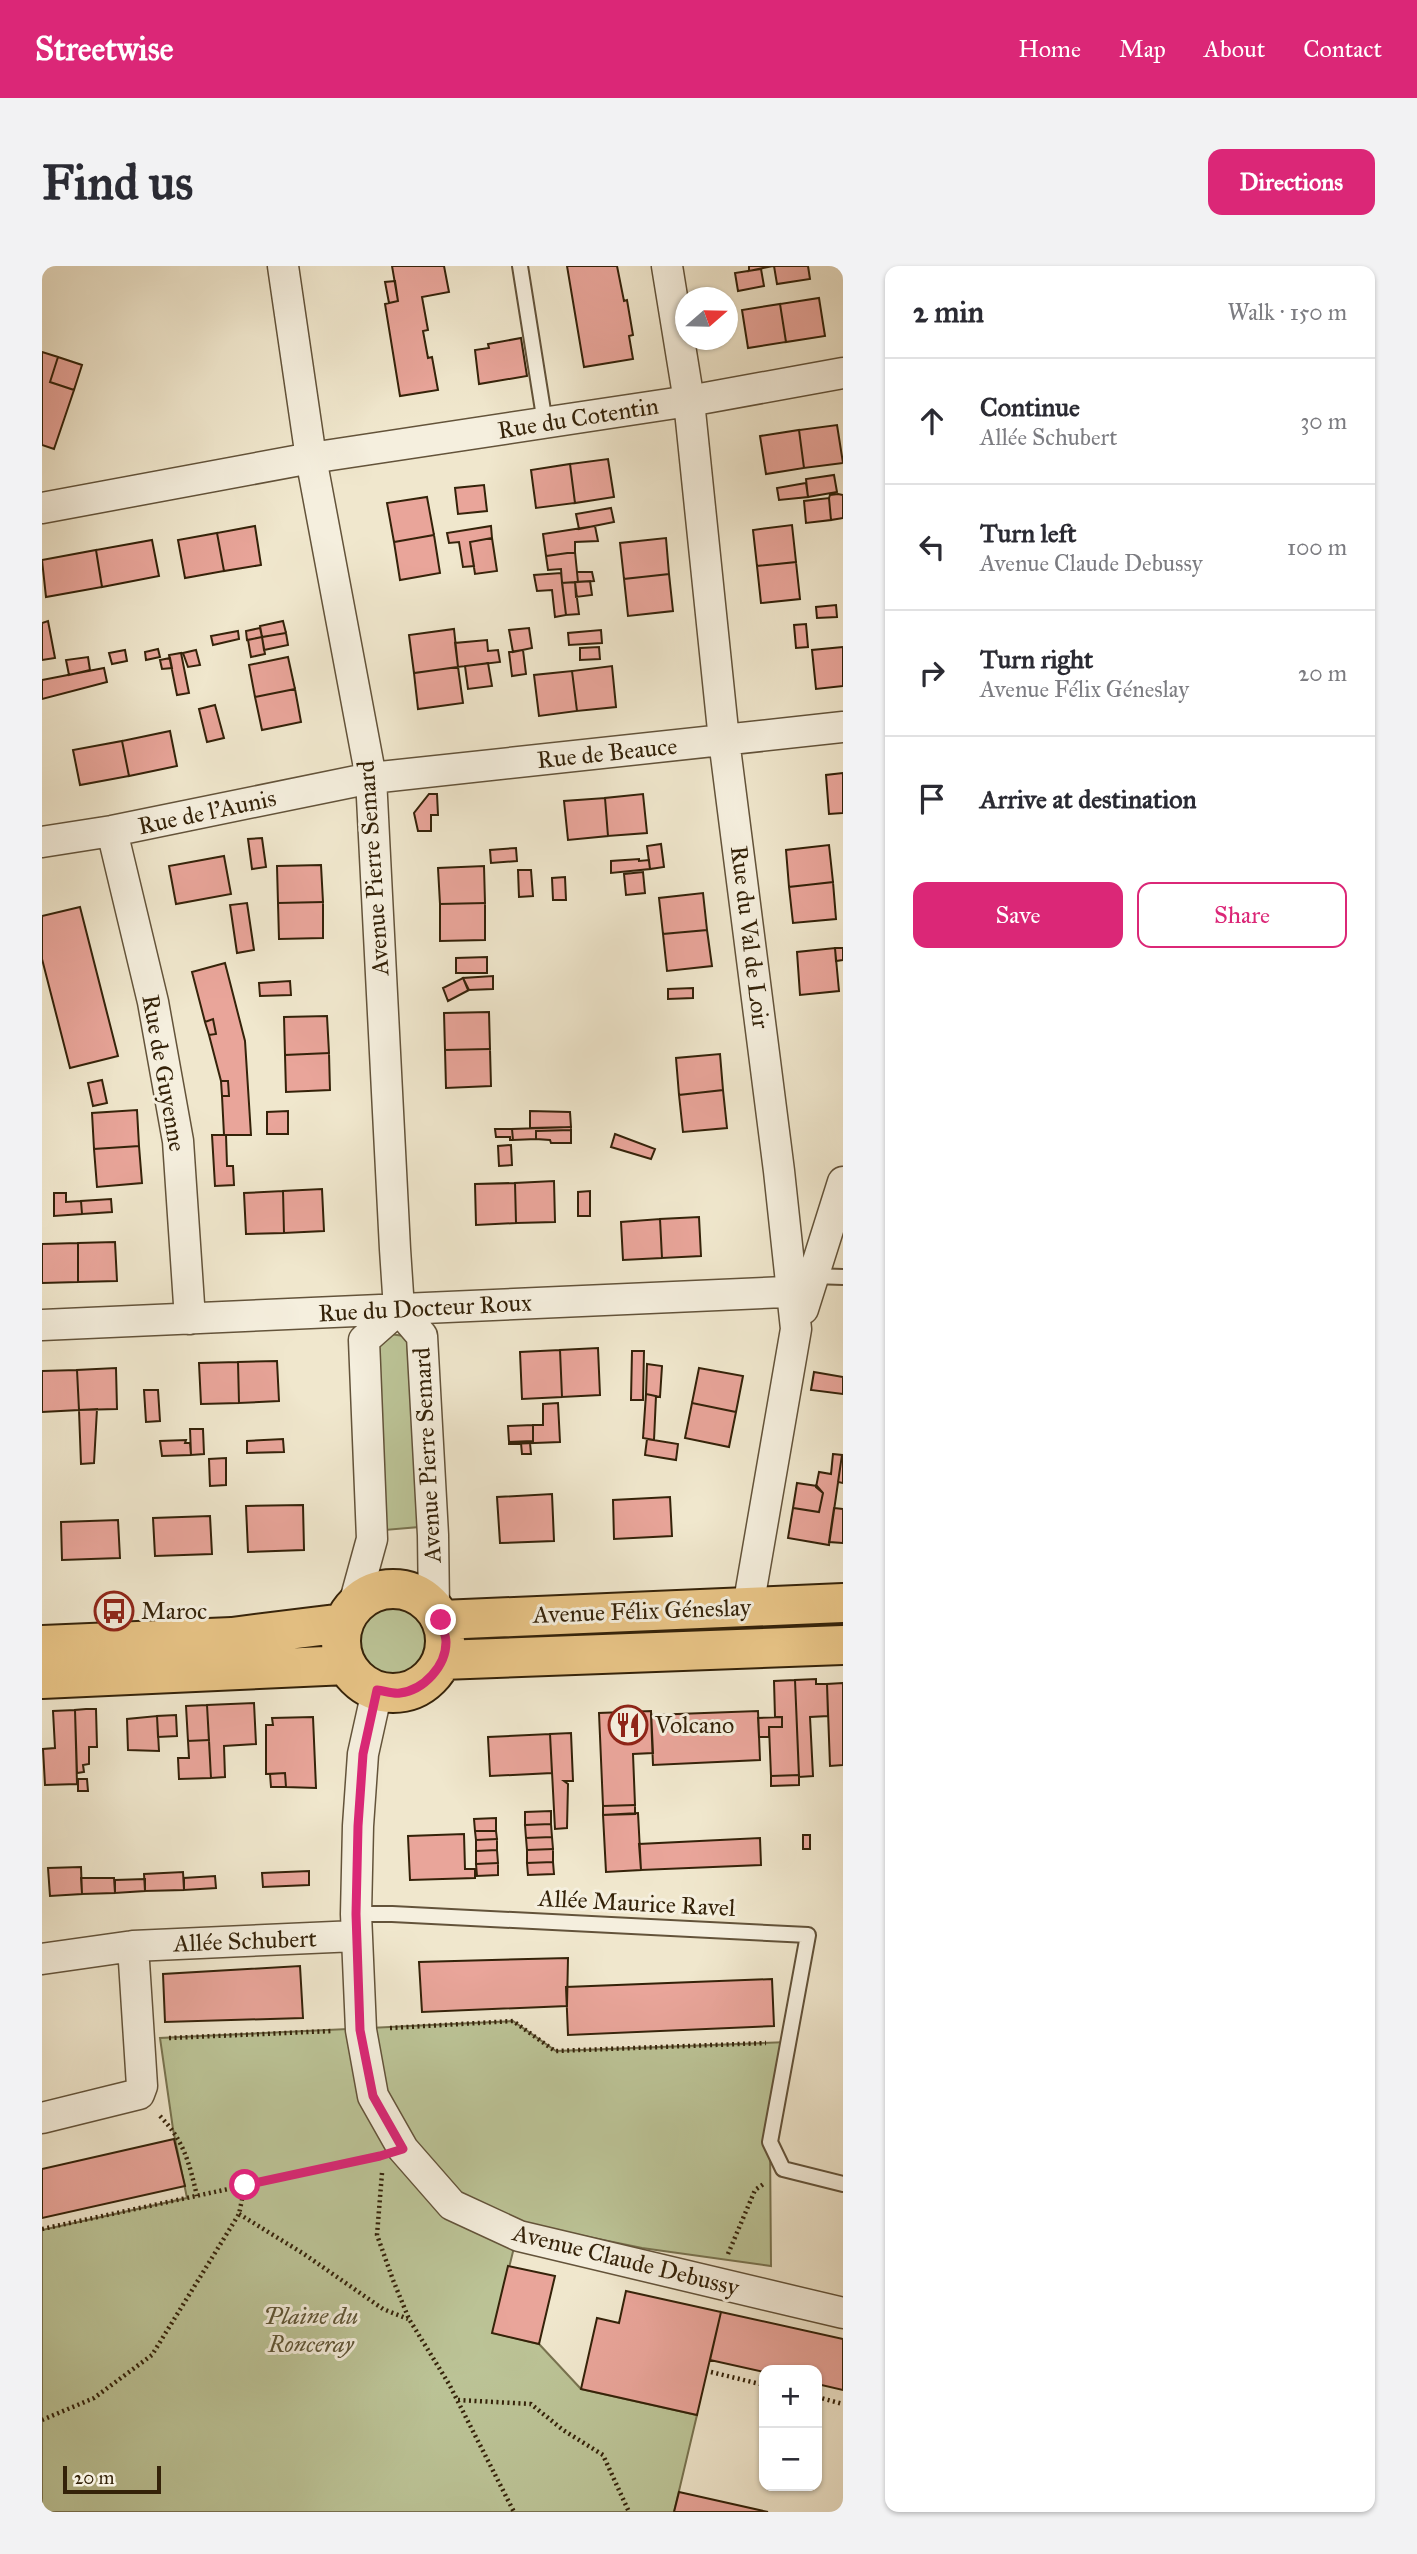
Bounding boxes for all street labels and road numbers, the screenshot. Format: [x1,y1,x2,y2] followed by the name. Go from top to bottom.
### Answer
[495,390,661,446] street label: Rue du Cotentin
[535,731,679,775] street label: Rue de Beauce
[351,759,396,978] street label: Avenue Pierre Semard
[135,783,279,841] street label: Rue de l'Aunis
[724,844,776,1030] street label: Rue du Val de Loir
[135,992,193,1154] street label: Rue de Guyenne
[317,1287,533,1329] street label: Rue du Docteur Roux
[406,1347,448,1564] street label: Avenue Pierre Semard
[531,1592,752,1630] street label: Avenue Félix Géneslay
[537,1883,737,1923] street label: Allée Maurice Ravel
[172,1923,318,1959] street label: Allée Schubert
[509,2217,743,2303] street label: Avenue Claude Debussy

